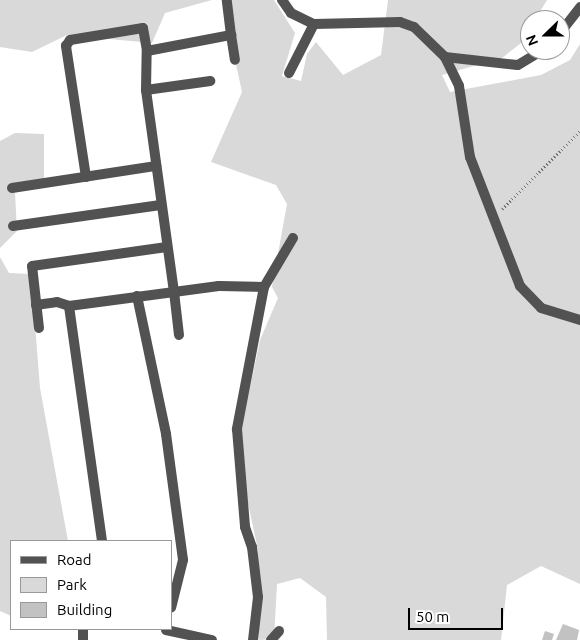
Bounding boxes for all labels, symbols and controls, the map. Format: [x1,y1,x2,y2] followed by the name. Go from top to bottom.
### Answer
[520,10,570,60] north arrow
[523,32,541,48] text: N
[10,540,172,630] legend
[57,551,92,568] text: Road
[57,576,87,593] text: Park
[410,598,505,630] scale bar
[57,601,112,618] text: Building
[416,608,449,625] text: 50 m

